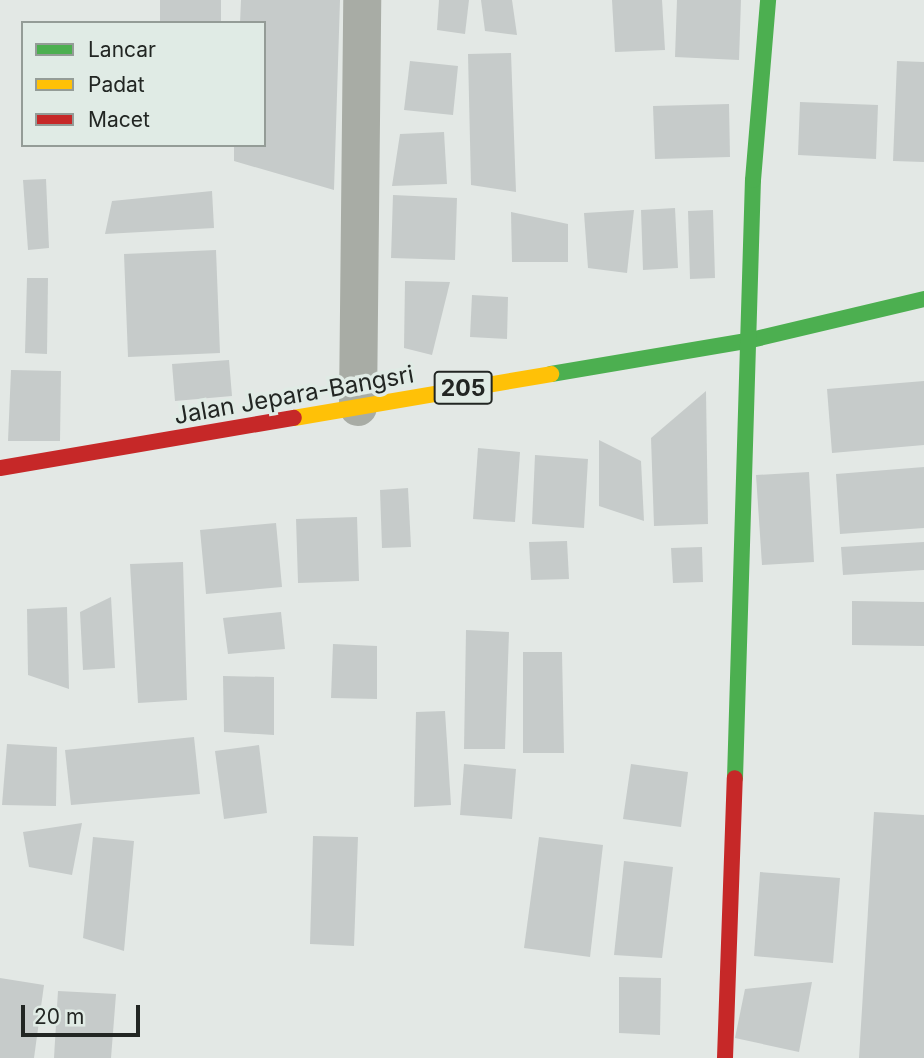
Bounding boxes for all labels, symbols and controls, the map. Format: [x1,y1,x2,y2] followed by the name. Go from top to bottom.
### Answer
[21,21,266,147] legend
[88,37,156,62] text: Lancar
[88,72,145,97] text: Padat
[88,107,150,132] text: Macet
[172,360,416,430] street label: Jalan Jepara-Bangsri
[433,368,493,408] road number: 205
[24,992,144,1036] scale bar
[34,1004,84,1029] text: 20 m

